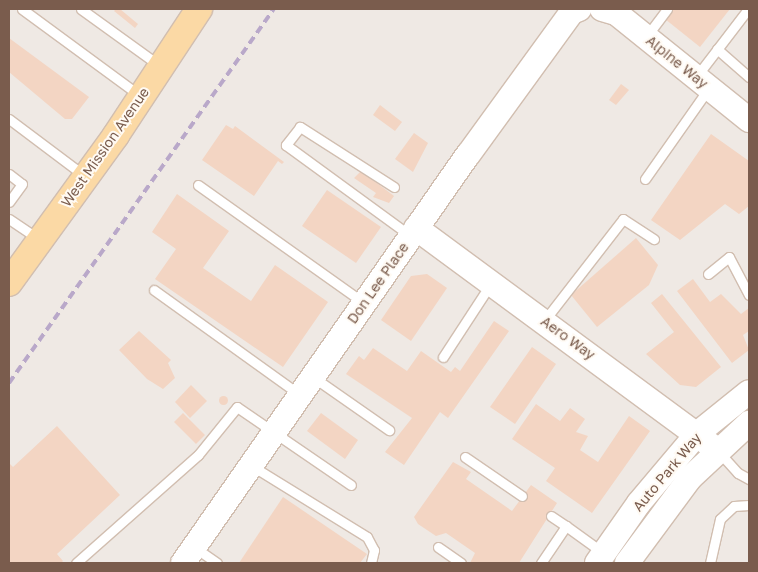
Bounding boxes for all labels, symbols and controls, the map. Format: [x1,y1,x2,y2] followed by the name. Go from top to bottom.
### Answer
[643,32,711,92] street label: Alpine Way
[57,84,153,210] street label: West Mission Avenue
[344,239,412,327] street label: Don Lee Place
[538,313,598,363] street label: Aero Way
[629,429,705,515] street label: Auto Park Way

